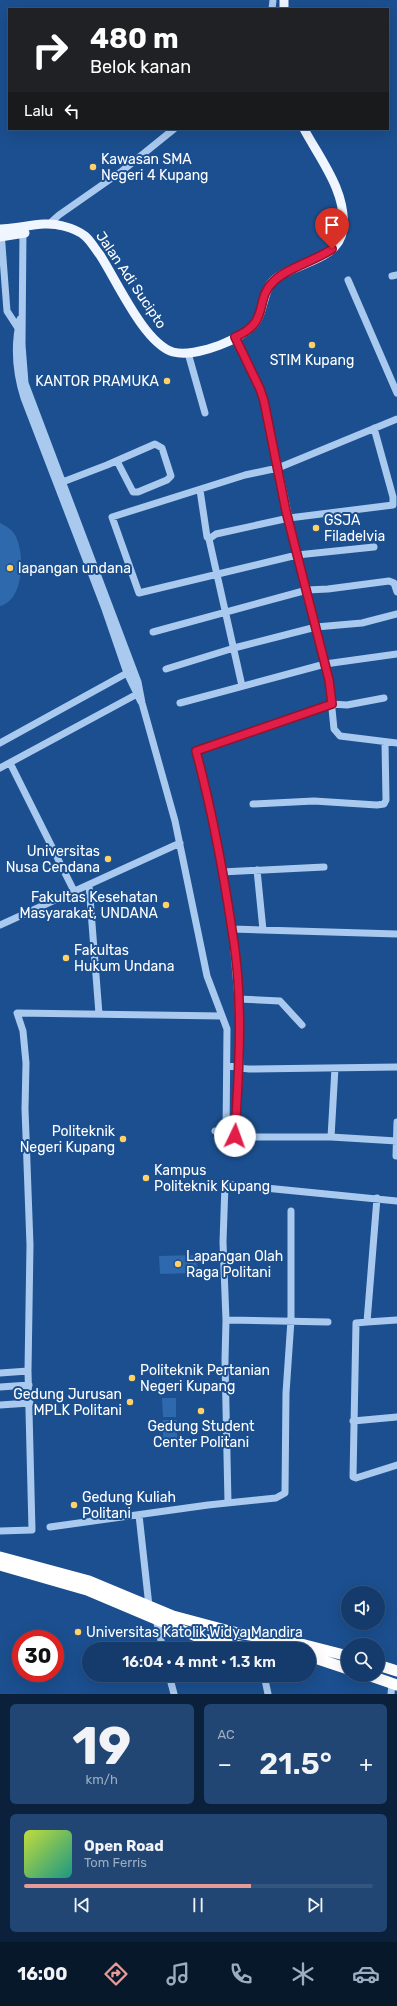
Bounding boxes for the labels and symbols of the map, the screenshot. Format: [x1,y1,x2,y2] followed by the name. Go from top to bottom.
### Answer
[101,151,208,184] place label: Kawasan SMA Negeri 4 Kupang
[88,162,98,172] marker: Kawasan SMA Negeri 4 Kupang
[315,208,349,249] pin
[92,228,170,332] street label: Jalan Adi Sucipto
[307,340,317,350] marker: STIM Kupang
[270,352,354,369] place label: STIM Kupang
[35,373,160,390] place label: KANTOR PRAMUKA
[162,376,172,386] marker: KANTOR PRAMUKA
[324,512,385,545] place label: GSJA Filadelvia
[311,523,321,533] marker: GSJA Filadelvia
[18,560,131,577] place label: lapangan undana
[5,563,15,573] marker: lapangan undana
[6,843,100,876] place label: Universitas Nusa Cendana
[103,854,113,864] marker: Universitas Nusa Cendana
[20,889,159,922] place label: Fakultas Kesehatan Masyarakat, UNDANA
[161,900,171,910] marker: Fakultas Kesehatan Masyarakat, UNDANA
[74,942,175,975] place label: Fakultas Hukum Undana
[61,953,71,963] marker: Fakultas Hukum Undana
[214,1115,256,1157] position arrow
[20,1123,116,1156] place label: Politeknik Negeri Kupang
[118,1134,128,1144] marker: Politeknik Negeri Kupang
[154,1162,270,1195] place label: Kampus Politeknik Kupang
[141,1173,151,1183] marker: Kampus Politeknik Kupang
[186,1248,283,1281] place label: Lapangan Olah Raga Politani
[173,1259,183,1269] marker: Lapangan Olah Raga Politani
[140,1362,270,1395] place label: Politeknik Pertanian Negeri Kupang
[127,1373,137,1383] marker: Politeknik Pertanian Negeri Kupang
[13,1386,122,1419] place label: Gedung Jurusan MPLK Politani
[125,1397,135,1407] marker: Gedung Jurusan MPLK Politani
[196,1406,206,1416] marker: Gedung Student Center Politani
[147,1418,255,1451] place label: Gedung Student Center Politani
[82,1489,176,1522] place label: Gedung Kuliah Politani
[69,1500,79,1510] marker: Gedung Kuliah Politani
[86,1624,303,1641] place label: Universitas Katolik Widya Mandira
[73,1627,83,1637] marker: Universitas Katolik Widya Mandira
[12,1630,64,1682] speed limit sign: 30

